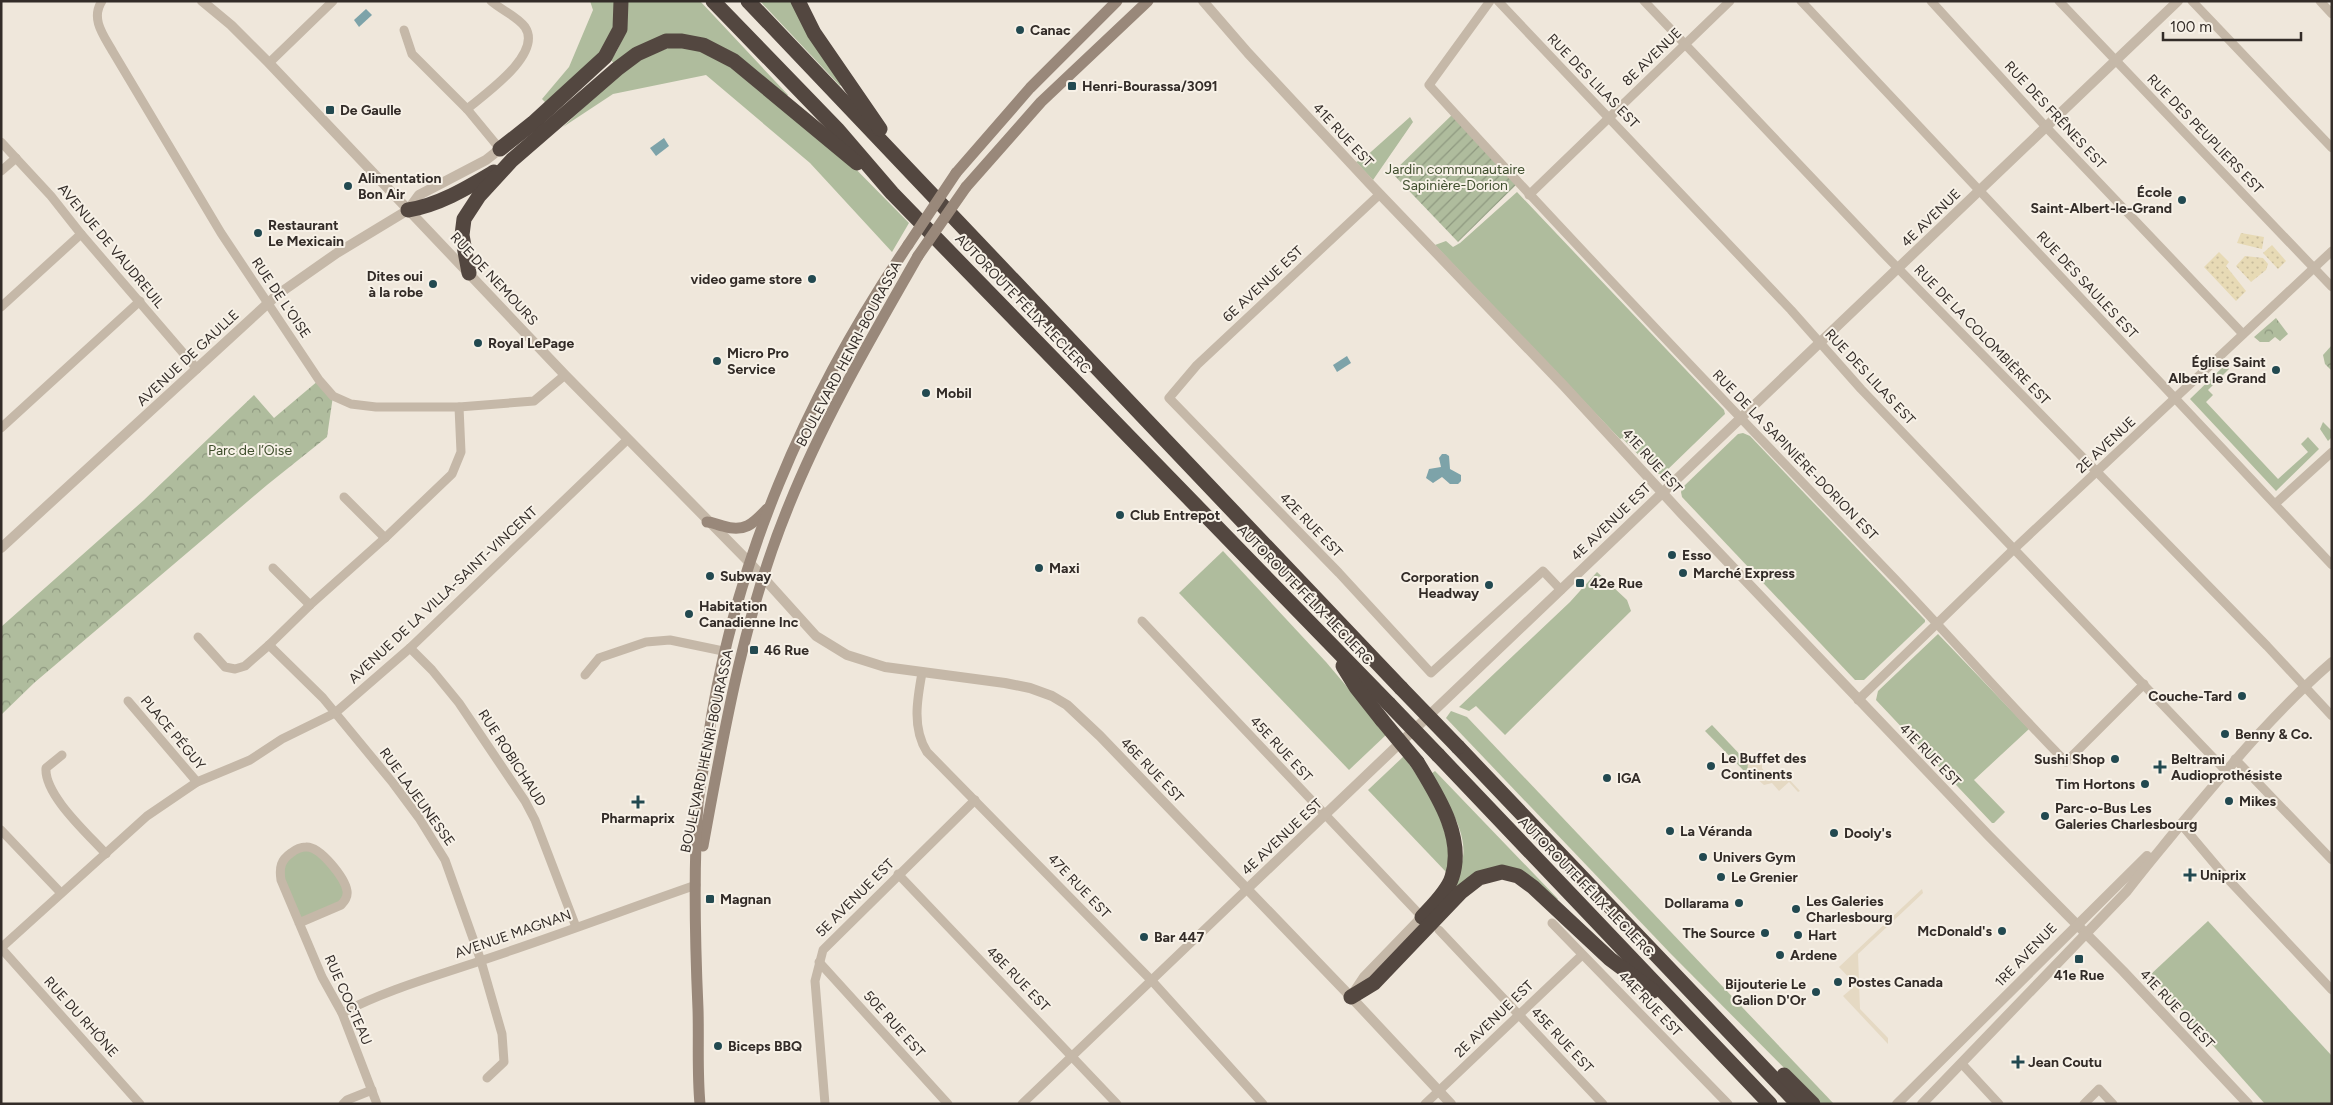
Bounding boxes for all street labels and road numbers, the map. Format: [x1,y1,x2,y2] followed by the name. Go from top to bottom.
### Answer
[1619,24,1685,90] street label: 8E AVENUE
[1544,30,1643,132] street label: RUE DES LILAS EST
[2001,58,2109,172] street label: RUE DES FRÊNES EST
[2143,71,2267,197] street label: RUE DES PEUPLIERS EST
[1309,99,1377,171] street label: 41E RUE EST
[54,180,168,312] street label: AVENUE DE VAUDREUIL
[1898,185,1964,251] street label: 4E AVENUE
[2033,228,2141,342] street label: RUE DES SAULES EST
[447,229,541,329] street label: RUE DE NEMOURS
[952,230,1094,378] street label: AUTOROUTE FÉLIX-LECLERC
[1219,242,1307,326] street label: 6E AVENUE EST
[248,255,314,341] street label: RUE DE L'OISE
[793,258,905,450] street label: BOULEVARD HENRI-BOURASSA
[1910,261,2054,409] street label: RUE DE LA COLOMBIÈRE EST
[133,306,243,410] street label: AVENUE DE GAULLE
[1821,326,1919,429] street label: RUE DES LILAS EST
[1709,366,1881,544] street label: RUE DE LA SAPINIÈRE-DORION EST
[2073,413,2139,477] street label: 2E AVENUE
[1618,425,1686,497] street label: 41E RUE EST
[1568,479,1655,564] street label: 4E AVENUE EST
[1276,489,1346,561] street label: 42E RUE EST
[345,503,541,687] street label: AVENUE DE LA VILLA-SAINT-VINCENT
[1234,521,1376,669] street label: AUTOROUTE FÉLIX-LECLERC
[677,647,737,854] street label: BOULEVARD HENRI-BOURASSA
[137,692,209,774] street label: PLACE PÉGUY
[474,706,550,810] street label: RUE ROBICHAUD
[1246,713,1316,786] street label: 45E RUE EST
[1896,720,1965,790] street label: 41E RUE EST
[1117,734,1187,806] street label: 46E RUE EST
[376,745,458,849] street label: RUE LAJEUNESSE
[1238,795,1326,879] street label: 4E AVENUE EST
[1515,813,1657,961] street label: AUTOROUTE FÉLIX-LECLERC
[1044,850,1114,922] street label: 47E RUE EST
[812,855,898,941] street label: 5E AVENUE EST
[453,906,573,962] street label: AVENUE MAGNAN
[1991,920,2061,990] street label: 1RE AVENUE
[983,943,1053,1015] street label: 48E RUE EST
[321,952,375,1048] street label: RUE COCTEAU
[2136,966,2218,1052] street label: 41E RUE OUEST
[1615,968,1686,1040] street label: 44E RUE EST
[40,973,122,1061] street label: RUE DU RHÔNE
[1451,977,1537,1061] street label: 2E AVENUE EST
[860,987,929,1061] street label: 50E RUE EST
[1527,1004,1597,1077] street label: 45E RUE EST

